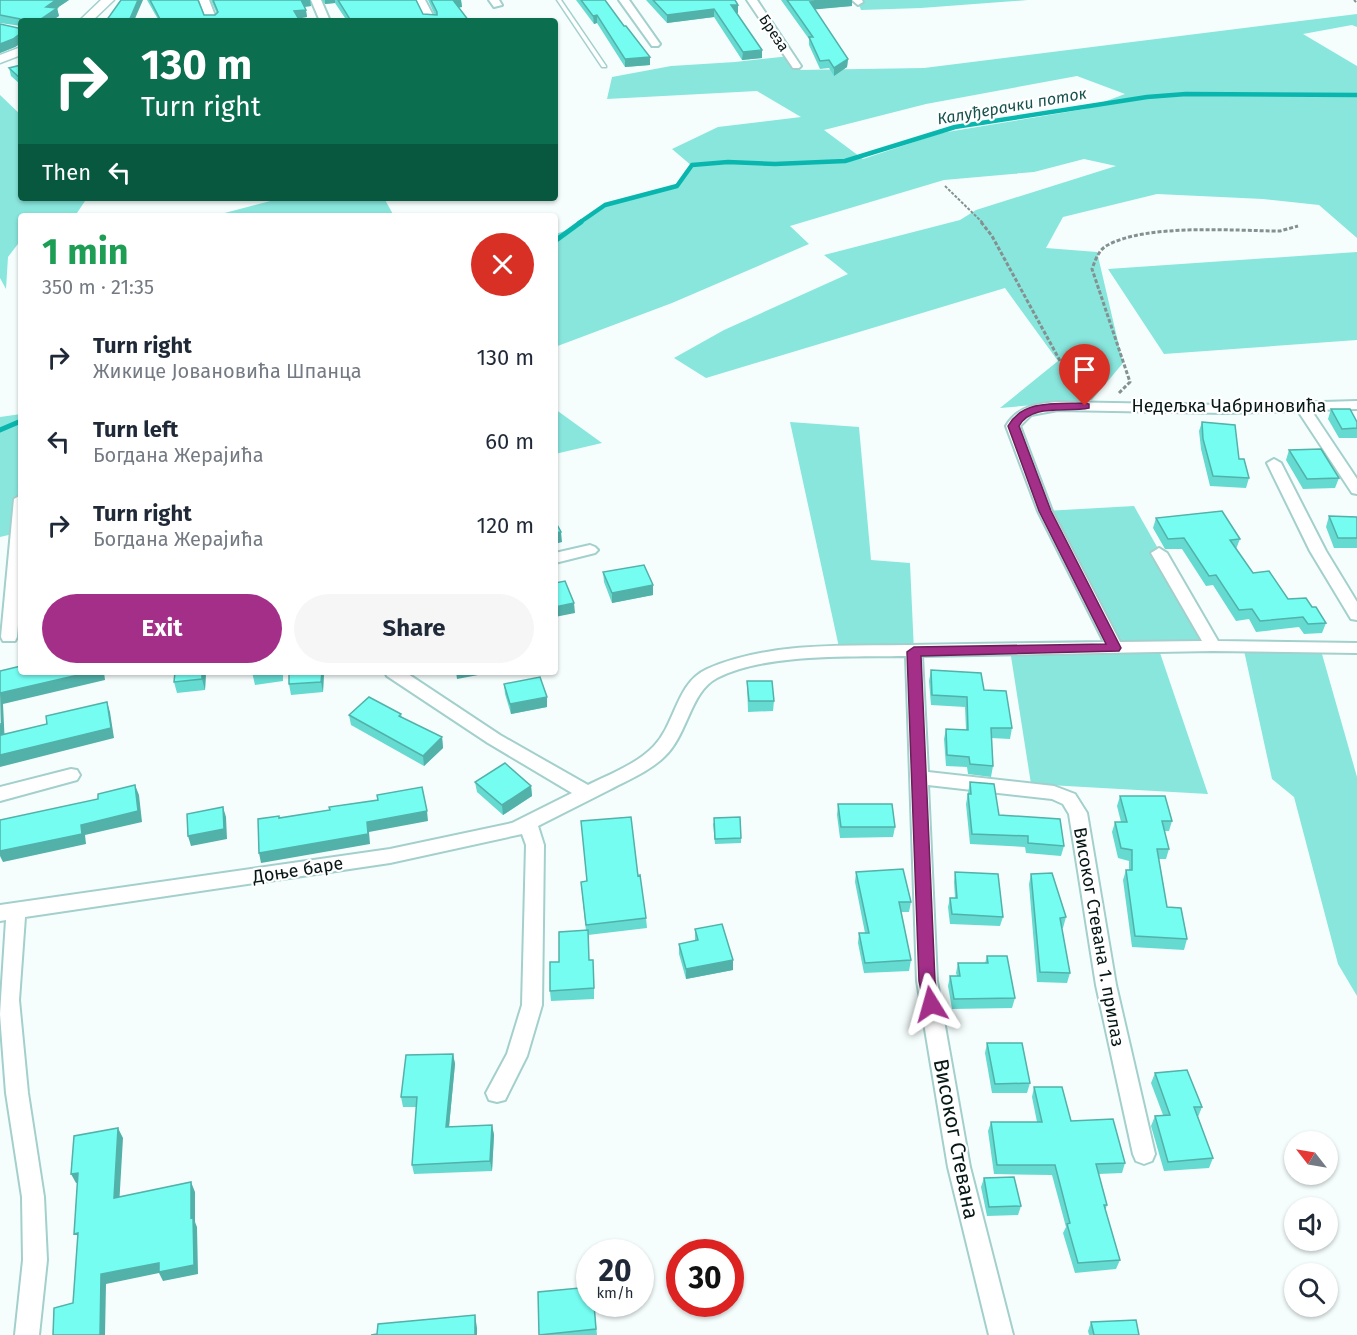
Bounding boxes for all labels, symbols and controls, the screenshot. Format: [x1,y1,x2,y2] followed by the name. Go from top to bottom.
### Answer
[755,11,793,55] street label: Бреза
[141,40,252,90] text: 130 m
[42,42,120,120] icon: right
[936,83,1089,129] water label: Калуђерачки поток
[141,91,261,123] text: Turn right
[103,156,136,189] icon: left
[42,159,91,186] text: Then
[42,230,129,274] text: 1 min
[471,233,534,296] button: close
[42,275,154,299] text: 350 m · 21:35
[93,332,192,359] text: Turn right
[42,341,75,374] icon: right
[477,344,534,371] text: 130 m
[1059,344,1110,406] pin
[1068,353,1101,386] icon: arrive
[93,359,362,383] text: Жикице Јовановића Шпанца
[1132,395,1326,417] street label: Недељка Чабриновића
[93,416,178,443] text: Turn left
[42,425,75,458] icon: left
[485,428,534,455] text: 60 m
[93,443,264,467] text: Богдана Жерајића
[93,500,192,527] text: Turn right
[42,509,75,542] icon: right
[477,512,534,539] text: 120 m
[93,527,264,551] text: Богдана Жерајића
[42,594,282,663] button: Exit
[294,594,534,663] button: Share
[1069,826,1129,1048] street label: Високог Стевана 1. прилаз
[250,852,345,888] street label: Доње баре
[899,972,963,1036] position arrow
[928,1057,984,1221] street label: Високог Стевана
[1284,1131,1338,1185] north arrow
[1284,1131,1338,1317] map controls
[1284,1197,1338,1251] button: sound
[666,1239,744,1317] speed limit sign: 30
[598,1253,632,1289] text: 20
[1284,1263,1338,1317] button: search
[596,1284,634,1302] text: km/h

